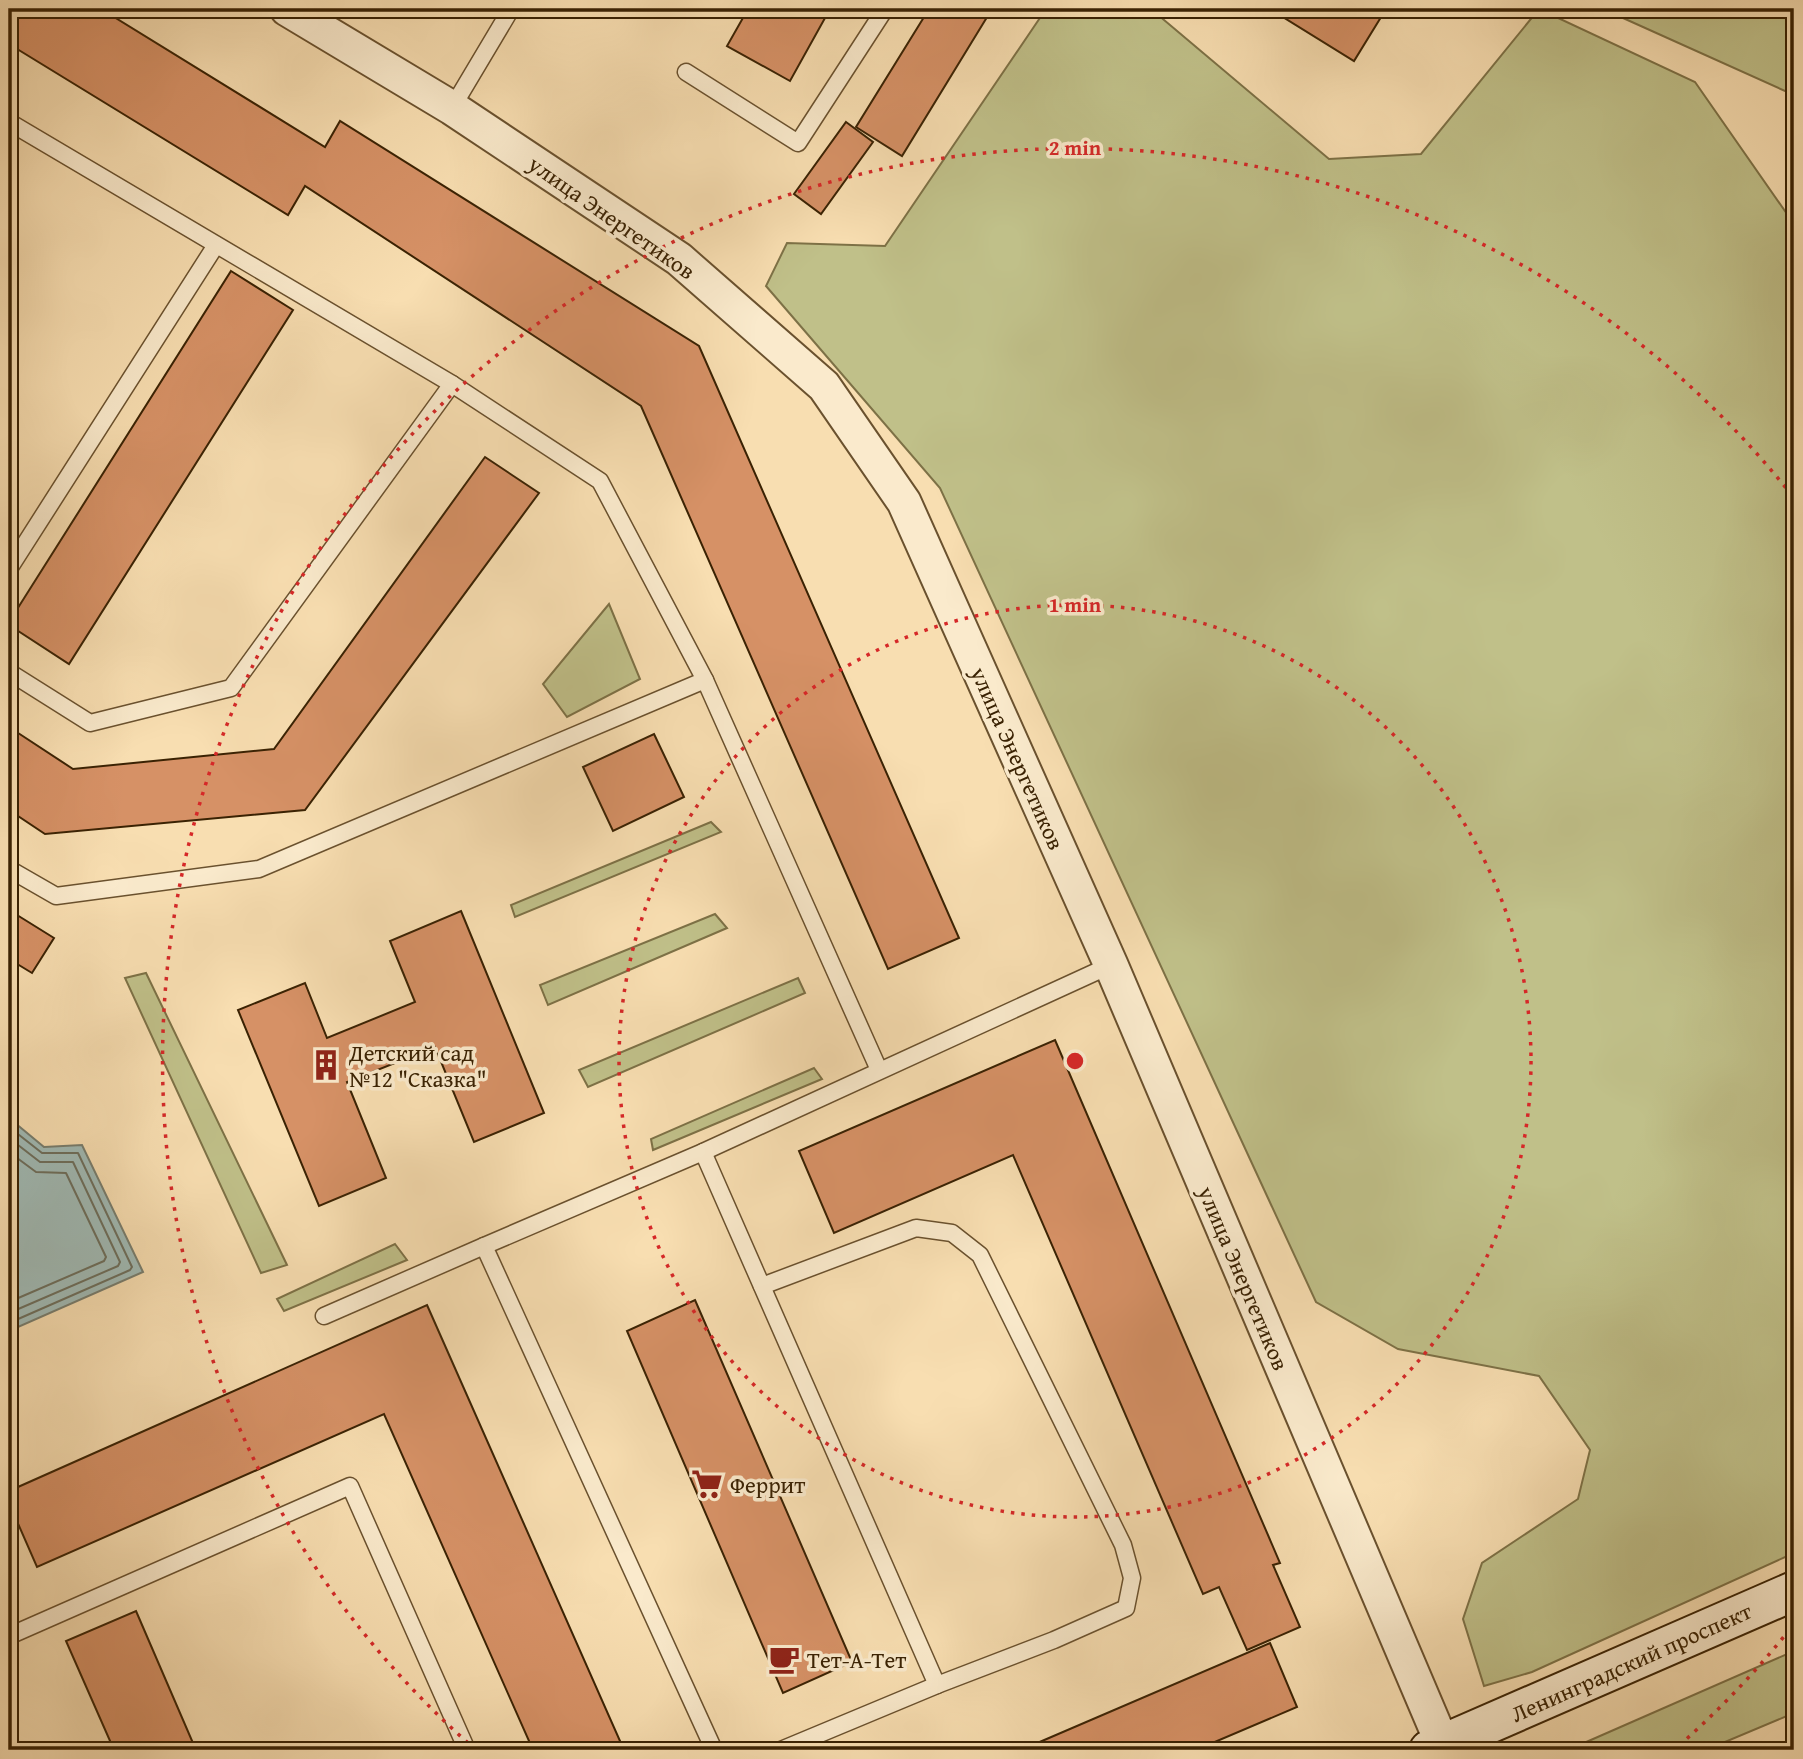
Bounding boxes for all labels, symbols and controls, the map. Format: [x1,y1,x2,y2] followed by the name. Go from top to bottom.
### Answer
[1049,132,1102,163] text: 2 min
[521,146,702,287] street label: улица Энергетиков
[1049,589,1102,620] text: 1 min
[962,660,1073,855] street label: улица Энергетиков
[348,1036,487,1095] place label: Детский сад №12 "Сказка"
[309,1048,343,1082] building icon: Детский сад №12 "Сказка"
[1063,1049,1087,1073] centre of rings
[1190,1180,1298,1375] street label: улица Энергетиков
[690,1467,724,1501] supermarket icon: Феррит
[730,1468,805,1501] place label: Феррит
[1505,1594,1757,1730] street label: Ленинградский проспект
[767,1642,801,1676] cafe icon: Тет-А-Тет
[807,1643,906,1676] place label: Тет-А-Тет

